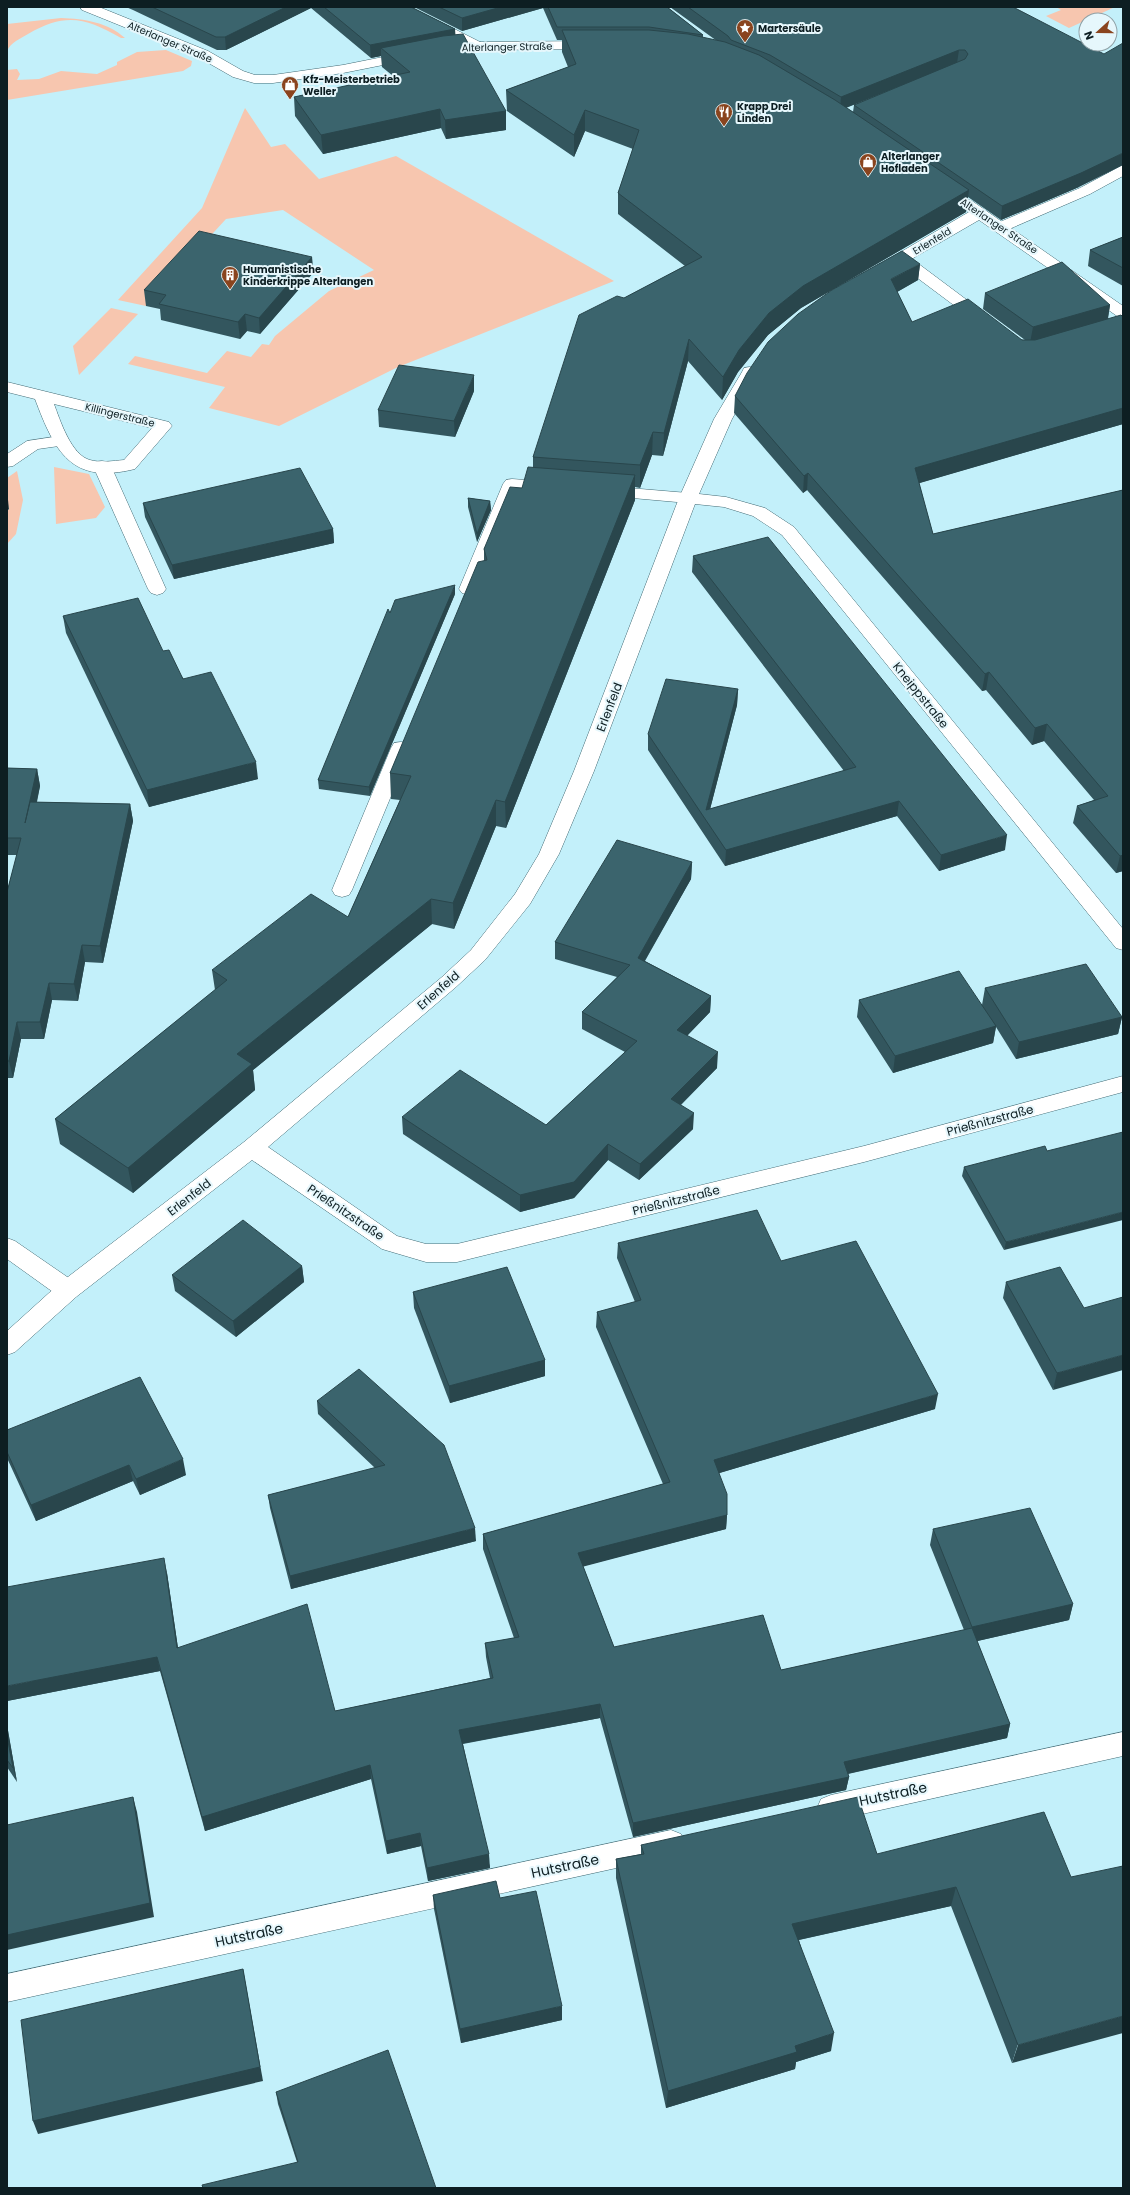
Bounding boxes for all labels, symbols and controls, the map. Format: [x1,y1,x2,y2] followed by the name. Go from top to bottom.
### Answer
[1078,12,1118,52] north arrow
[125,17,215,67] street label: Alterlanger Straße
[735,18,755,43] place icon: Martersäule
[758,21,821,36] place label: Martersäule
[1080,29,1098,42] text: N
[461,39,553,55] street label: Alterlanger Straße
[303,72,400,99] place label: Kfz-Meisterbetrieb Weller
[280,75,300,100] shop icon: Kfz-Meisterbetrieb Weller
[737,99,791,126] place label: Krapp Drei Linden
[714,102,734,127] restaurant icon: Krapp Drei Linden
[881,149,940,176] place label: Alterlanger Hofladen
[858,152,878,177] shop icon: Alterlanger Hofladen
[957,194,1041,258] street label: Alterlanger Straße
[910,224,954,258] street label: Erlenfeld
[243,262,373,289] place label: Humanistische Kinderkrippe Alterlangen
[220,265,240,290] building icon: Humanistische Kinderkrippe Alterlangen
[84,399,156,431] street label: Killingerstraße
[889,658,953,732] street label: Kneippstraße
[592,680,626,734] street label: Erlenfeld
[413,967,463,1013] street label: Erlenfeld
[945,1100,1035,1140] street label: Prießnitzstraße
[164,1175,214,1219] street label: Erlenfeld
[304,1180,388,1244] street label: Prießnitzstraße
[631,1181,721,1219] street label: Prießnitzstraße
[857,1777,929,1811] street label: Hutstraße
[529,1849,601,1883] street label: Hutstraße
[213,1918,285,1952] street label: Hutstraße

